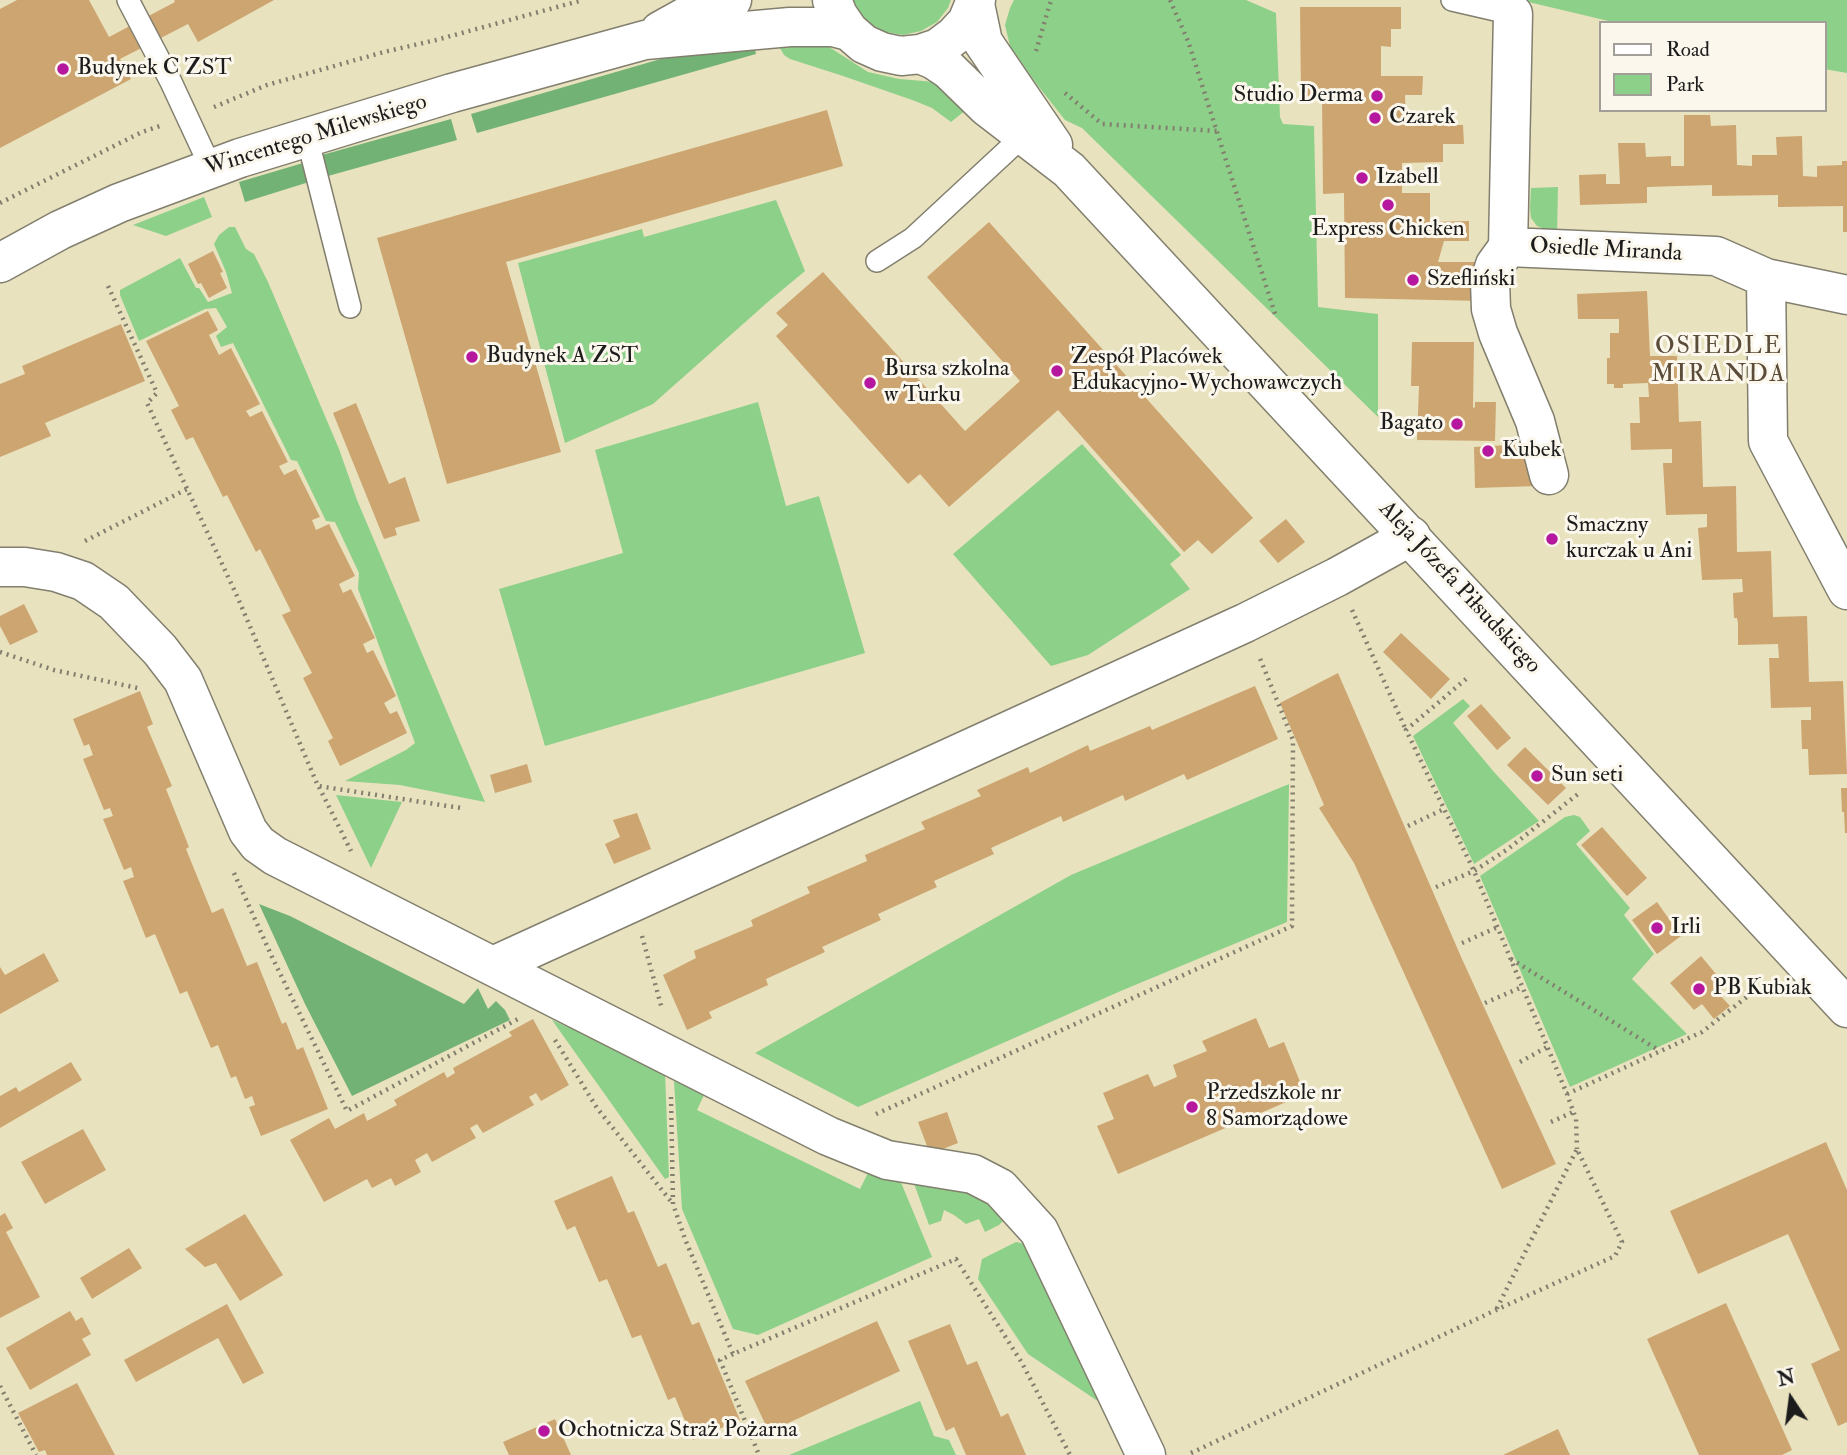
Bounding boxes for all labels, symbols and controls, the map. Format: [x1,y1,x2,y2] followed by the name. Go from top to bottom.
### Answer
[1598,21,1826,112] legend
[1666,36,1710,63] text: Road
[77,55,232,83] place label: Budynek C ZST
[55,61,71,77] marker: Budynek C ZST
[1666,71,1704,98] text: Park
[1233,82,1363,110] place label: Studio Derma
[1369,88,1385,104] marker: Studio Derma
[201,89,431,183] street label: Wincentego Milewskiego
[1389,104,1455,132] place label: Czarek
[1367,110,1383,126] marker: Czarek
[1376,164,1439,192] place label: Izabell
[1354,170,1370,186] marker: Izabell
[1380,197,1396,213] marker: Express Chicken
[1311,216,1465,244] place label: Express Chicken
[1529,233,1683,269] street label: Osiedle Miranda
[1427,266,1515,294] place label: Szefliński
[1405,272,1421,288] marker: Szefliński
[1652,334,1786,390] district label: OSIEDLE MIRANDA
[486,343,638,371] place label: Budynek A ZST
[1071,344,1342,398] place label: Zespół Placówek Edukacyjno-Wychowawczych
[464,349,480,365] marker: Budynek A ZST
[884,356,1010,410] place label: Bursa szkolna w Turku
[1049,363,1065,379] marker: Zespół Placówek Edukacyjno-Wychowawczych
[862,375,878,391] marker: Bursa szkolna w Turku
[1379,410,1443,438] place label: Bagato
[1449,416,1465,432] marker: Bagato
[1502,437,1561,465] place label: Kubek
[1480,443,1496,459] marker: Kubek
[1372,496,1546,680] street label: Aleja Józefa Piłsudskiego
[1566,512,1692,566] place label: Smaczny kurczak u Ani
[1544,531,1560,547] marker: Smaczny kurczak u Ani
[1551,762,1623,790] place label: Sun seti
[1529,768,1545,784] marker: Sun seti
[1671,914,1701,942] place label: Irli
[1649,920,1665,936] marker: Irli
[1713,975,1812,1003] place label: PB Kubiak
[1691,981,1707,997] marker: PB Kubiak
[1206,1080,1348,1134] place label: Przedszkole nr 8 Samorządowe
[1184,1099,1200,1115] marker: Przedszkole nr 8 Samorządowe
[1756,1364,1826,1434] north arrow
[1775,1365,1797,1392] text: N
[558,1417,798,1445] place label: Ochotnicza Straż Pożarna
[536,1423,552,1439] marker: Ochotnicza Straż Pożarna

